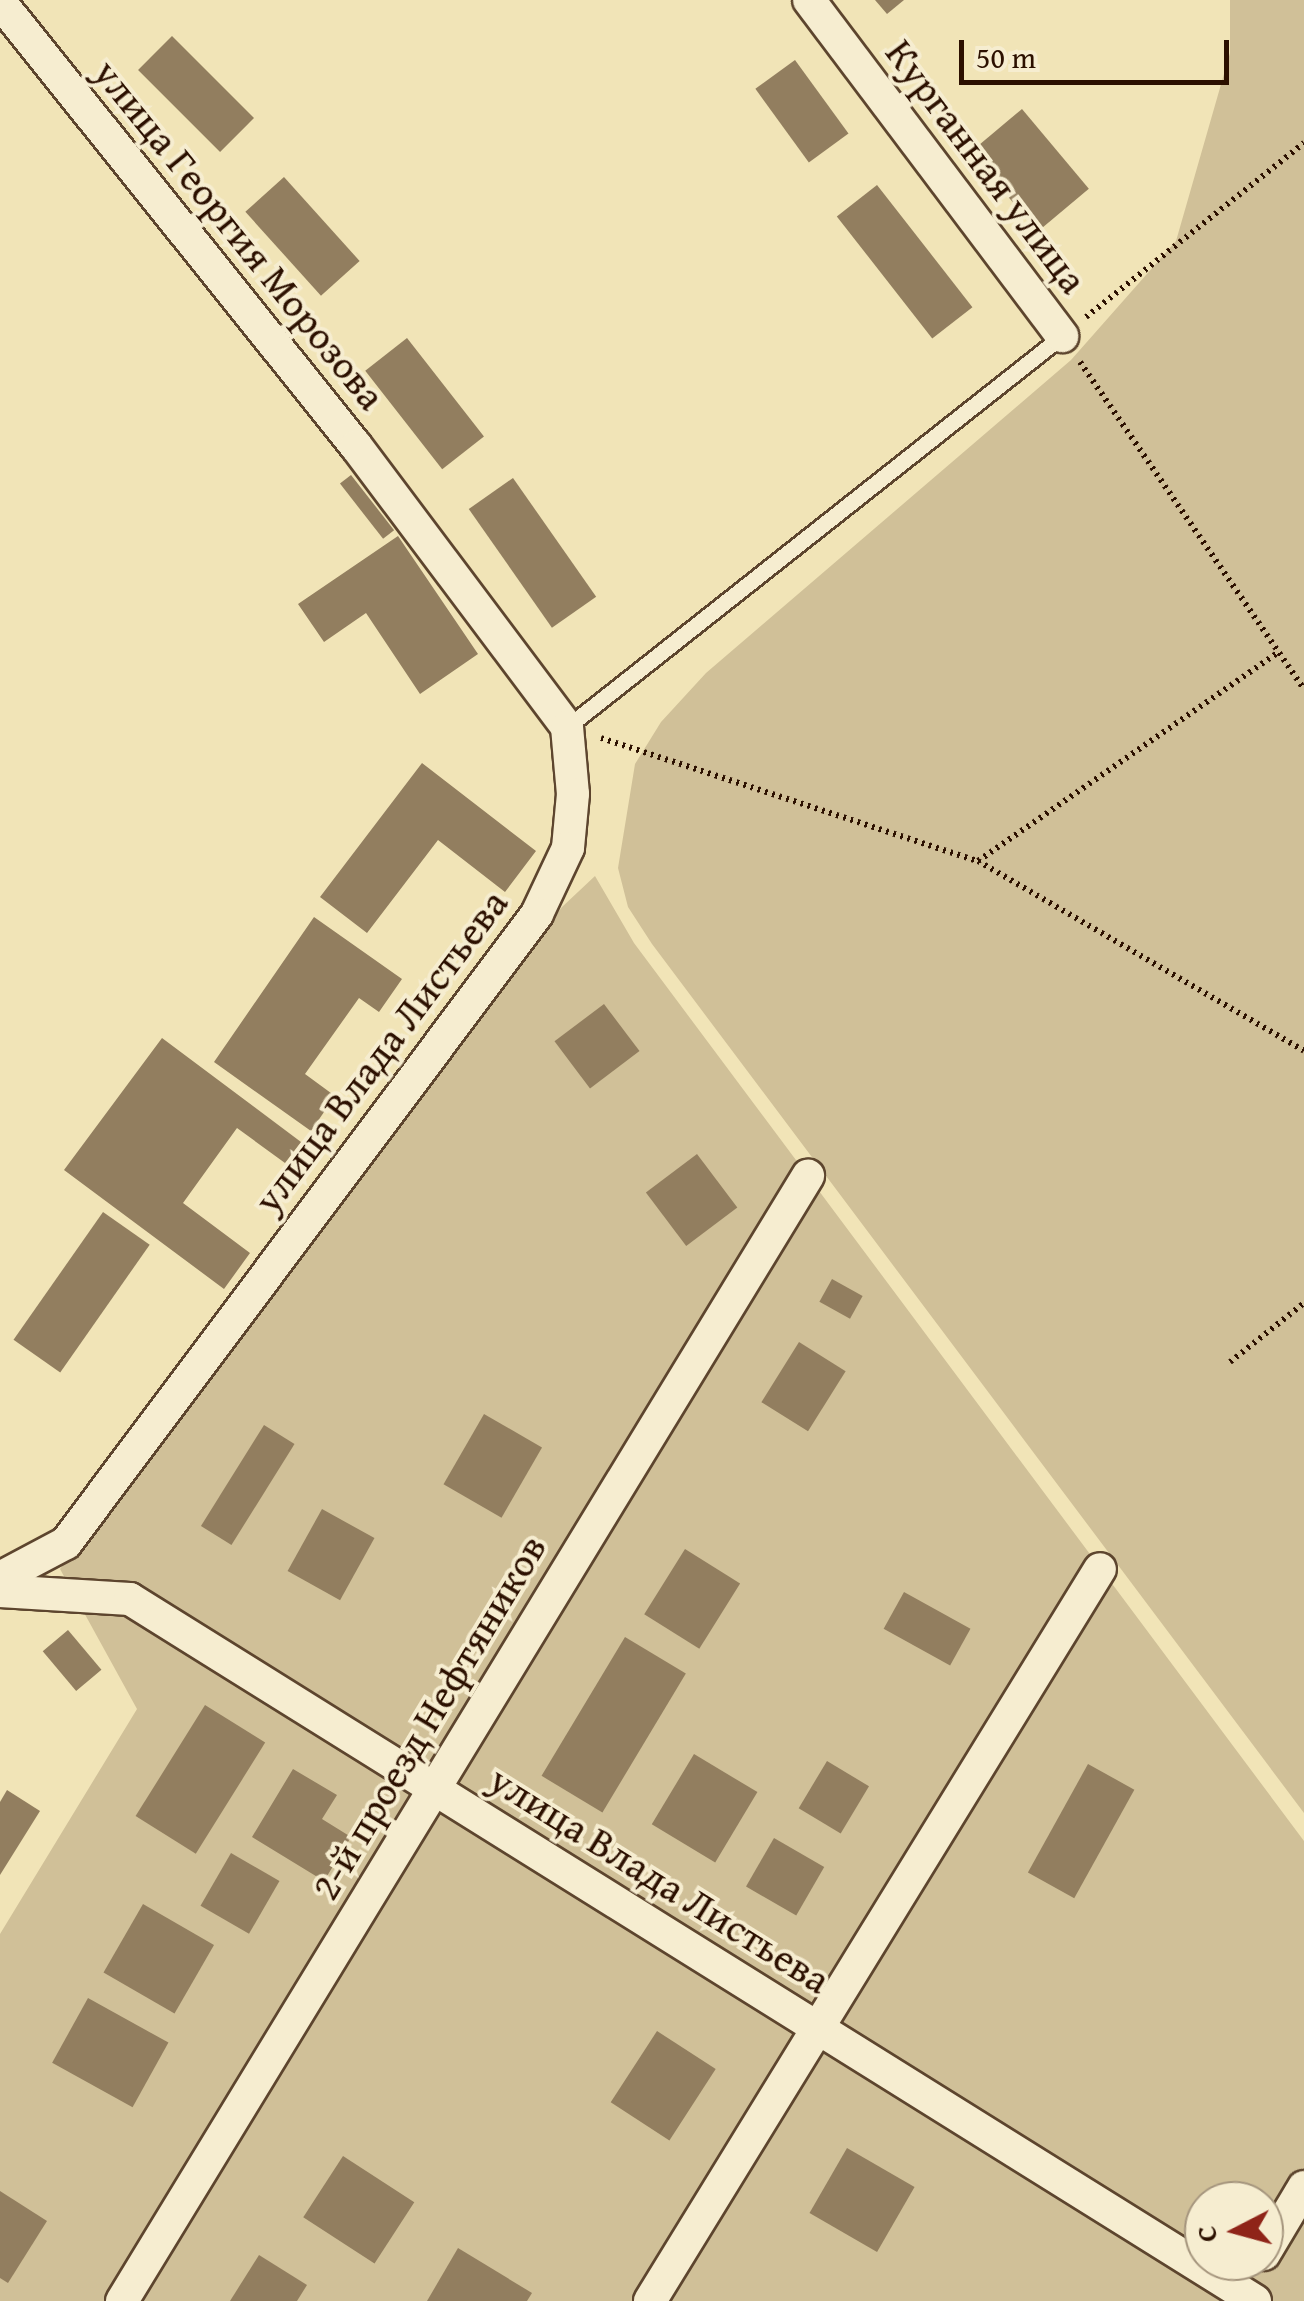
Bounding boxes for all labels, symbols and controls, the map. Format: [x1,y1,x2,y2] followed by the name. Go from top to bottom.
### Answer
[964,20,1234,82] scale bar
[876,30,1098,302] street label: Курганная улица
[976,35,1036,79] text: 50 m
[84,49,396,419] street label: улица Георгия Морозова
[243,880,517,1222] street label: улица Влада Листьева
[300,1526,556,1908] street label: 2-й проезд Нефтяников
[481,1755,839,2003] street label: улица Влада Листьева
[1184,2181,1284,2281] north arrow
[1184,2224,1227,2244] text: С

